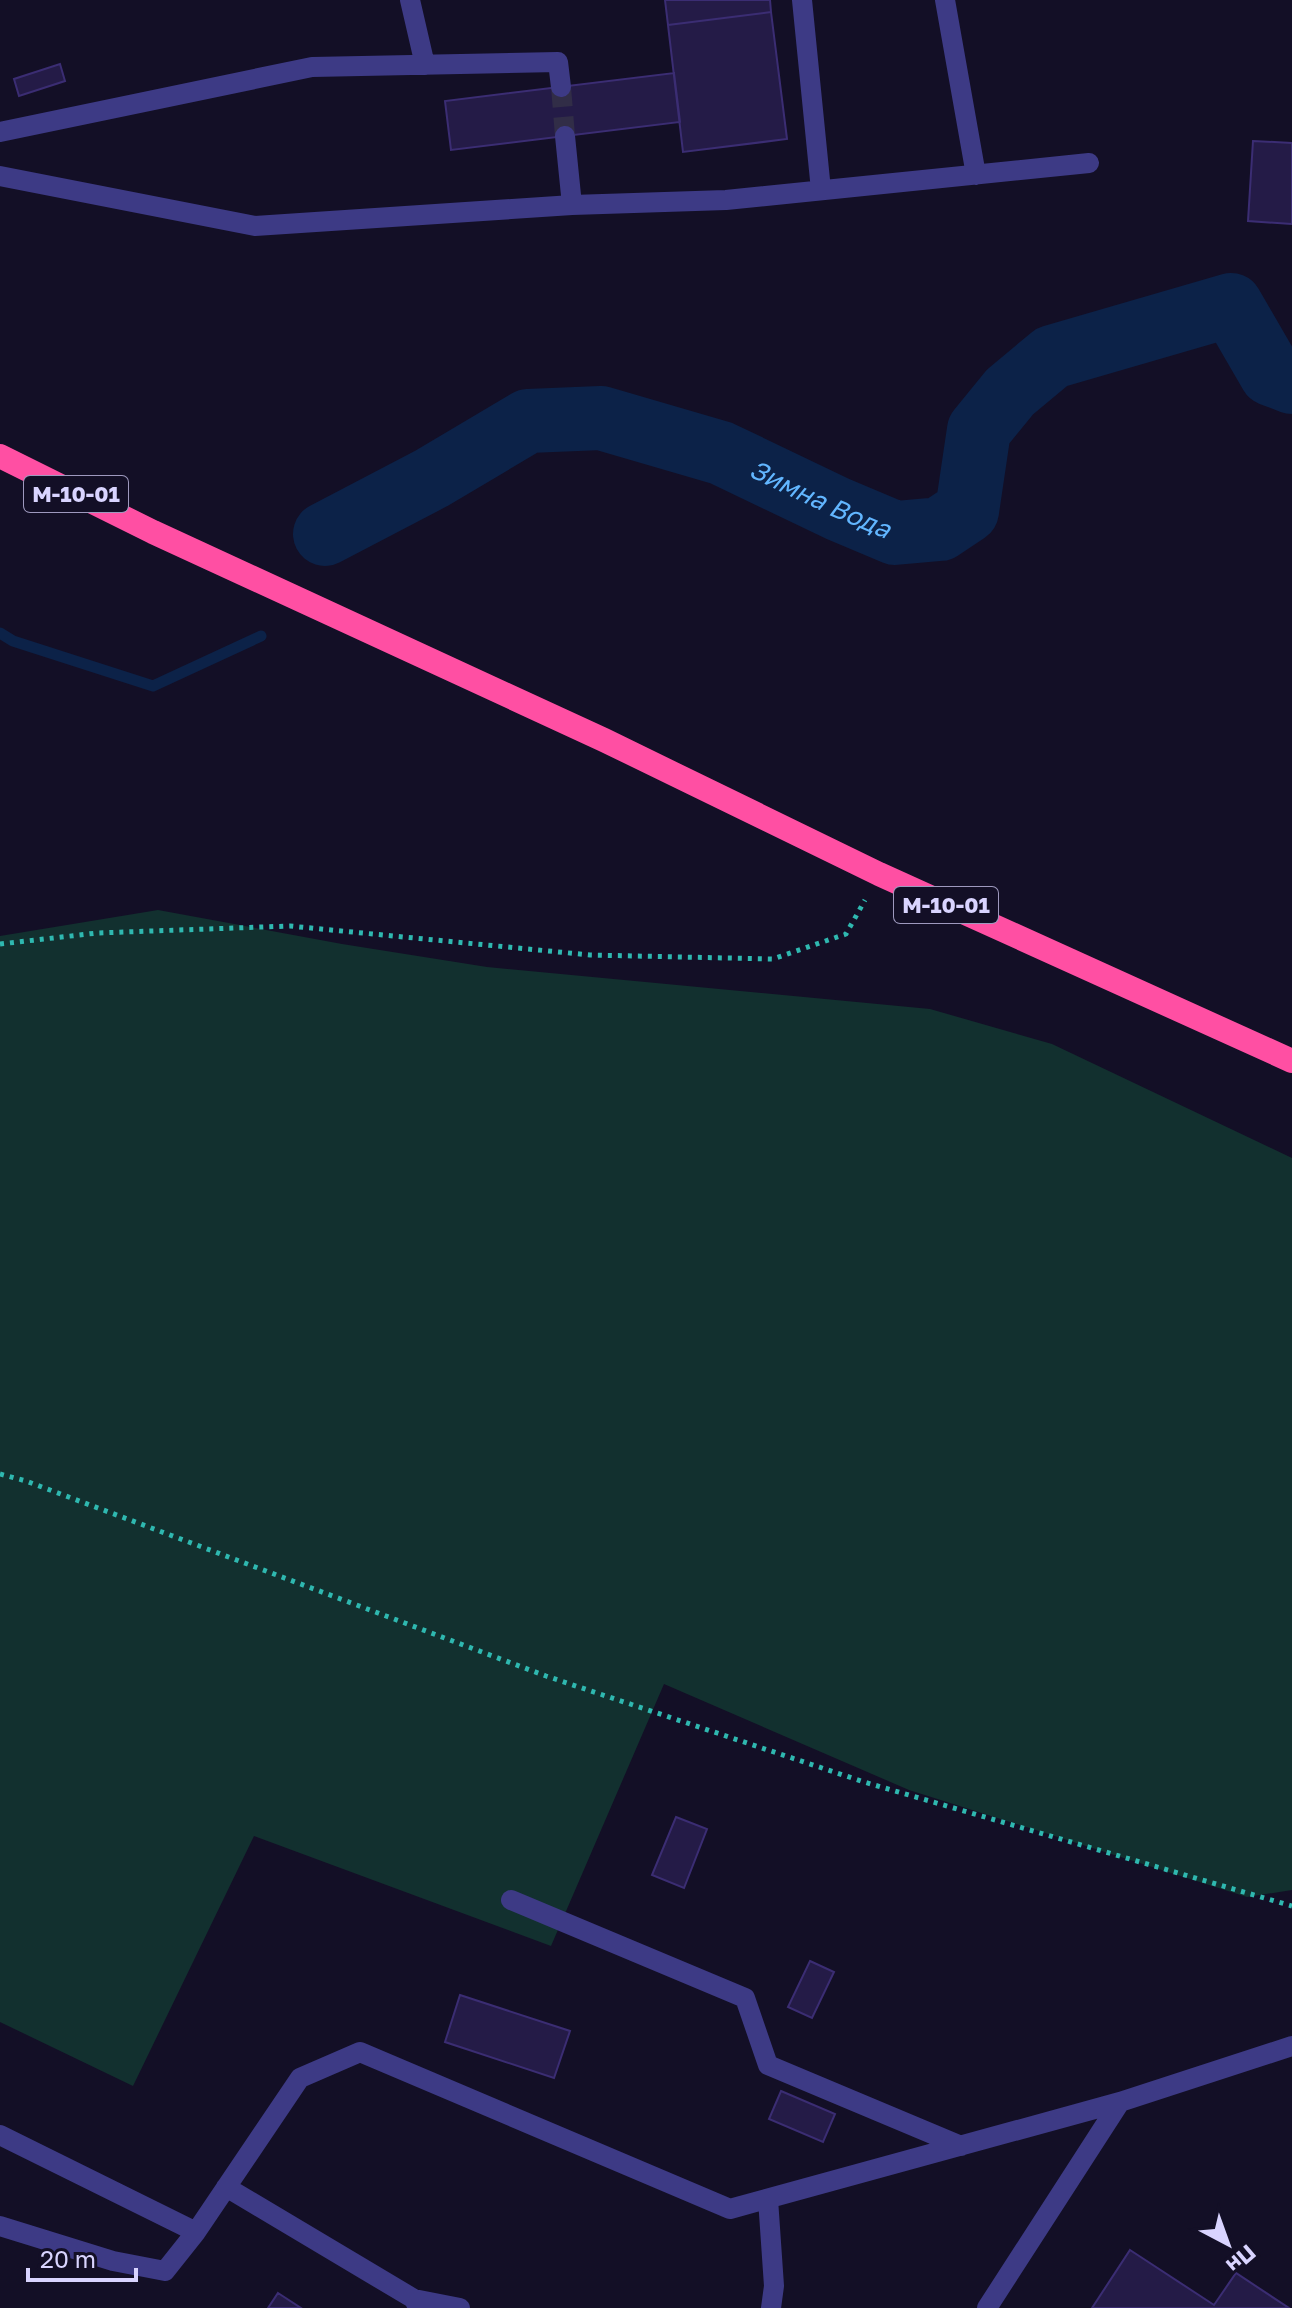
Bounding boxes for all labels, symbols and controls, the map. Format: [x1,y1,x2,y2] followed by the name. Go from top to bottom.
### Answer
[745,453,897,545] water label: Зимна Вода
[24,476,128,512] road number: М-10-01
[894,887,998,923] road number: М-10-01
[1188,2204,1268,2284] north arrow
[28,2232,136,2282] scale bar
[1221,2239,1262,2279] text: Пн
[40,2244,96,2273] text: 20 m

